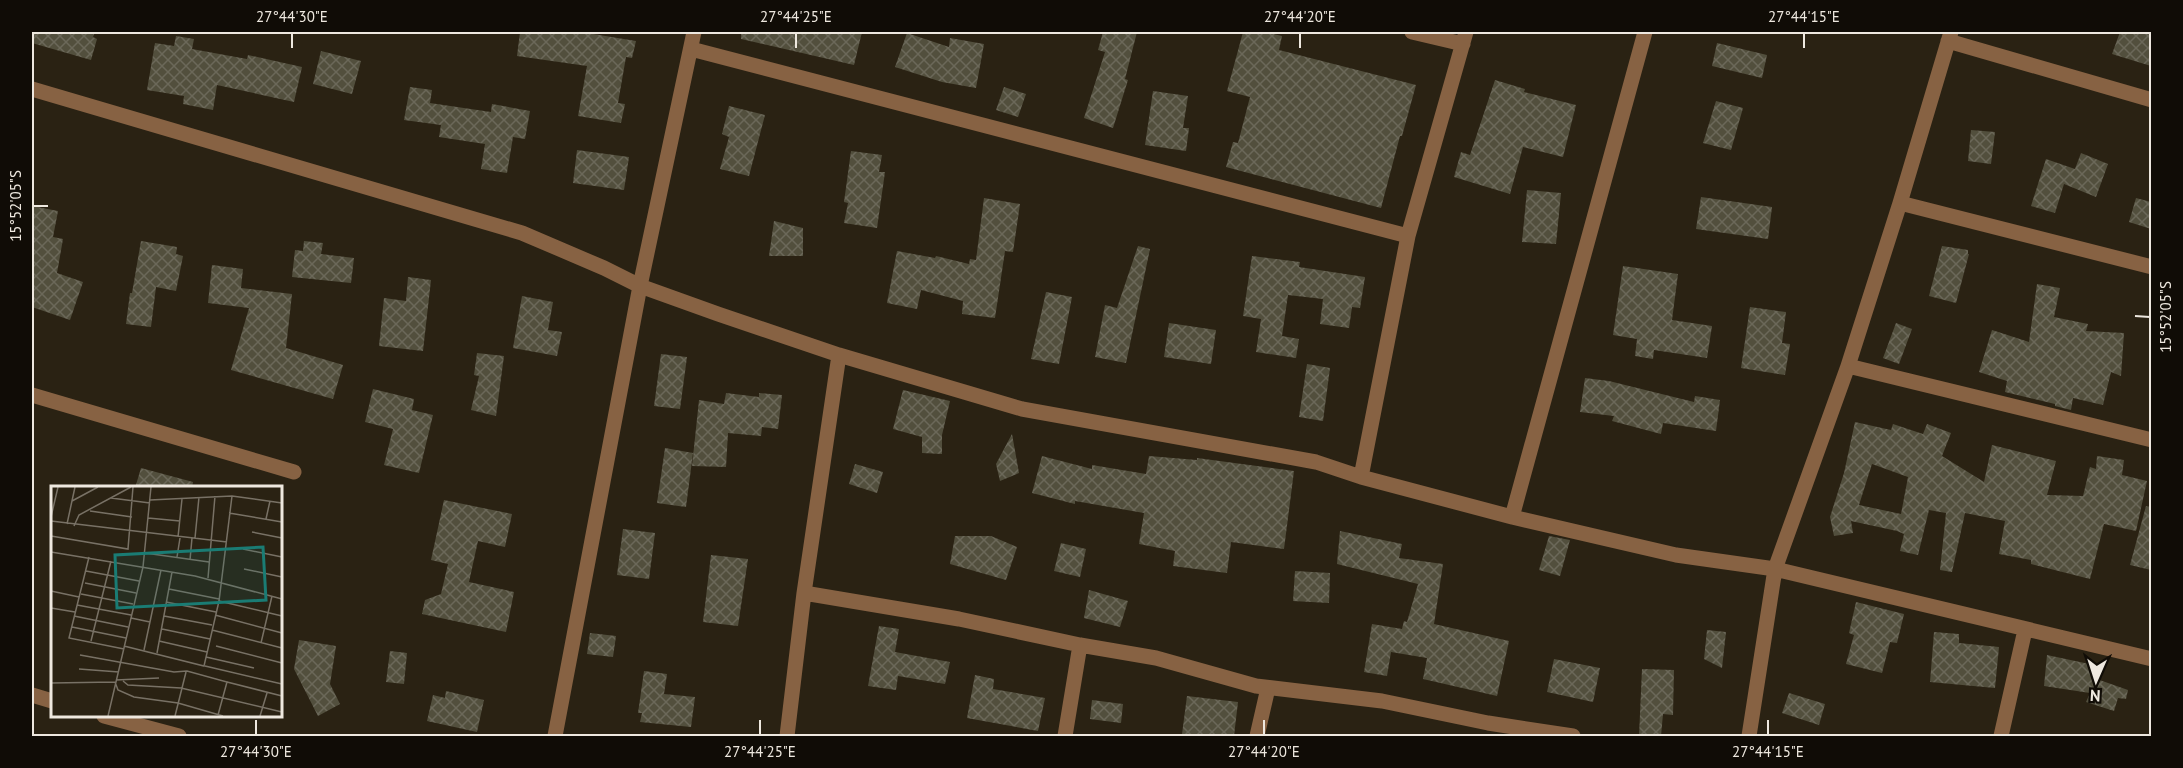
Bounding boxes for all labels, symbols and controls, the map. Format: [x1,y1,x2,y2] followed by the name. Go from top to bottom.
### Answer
[256,7,328,26] text: 27°44'30"E
[760,7,832,26] text: 27°44'25"E
[1264,7,1336,26] text: 27°44'20"E
[1768,7,1840,26] text: 27°44'15"E
[6,170,25,242] text: 15°52'05"S
[2156,281,2175,353] text: 15°52'05"S
[51,486,282,717] inset map
[2066,651,2126,711] north arrow
[2089,686,2101,706] text: N
[220,742,292,761] text: 27°44'30"E
[724,742,796,761] text: 27°44'25"E
[1228,742,1300,761] text: 27°44'20"E
[1732,742,1804,761] text: 27°44'15"E

